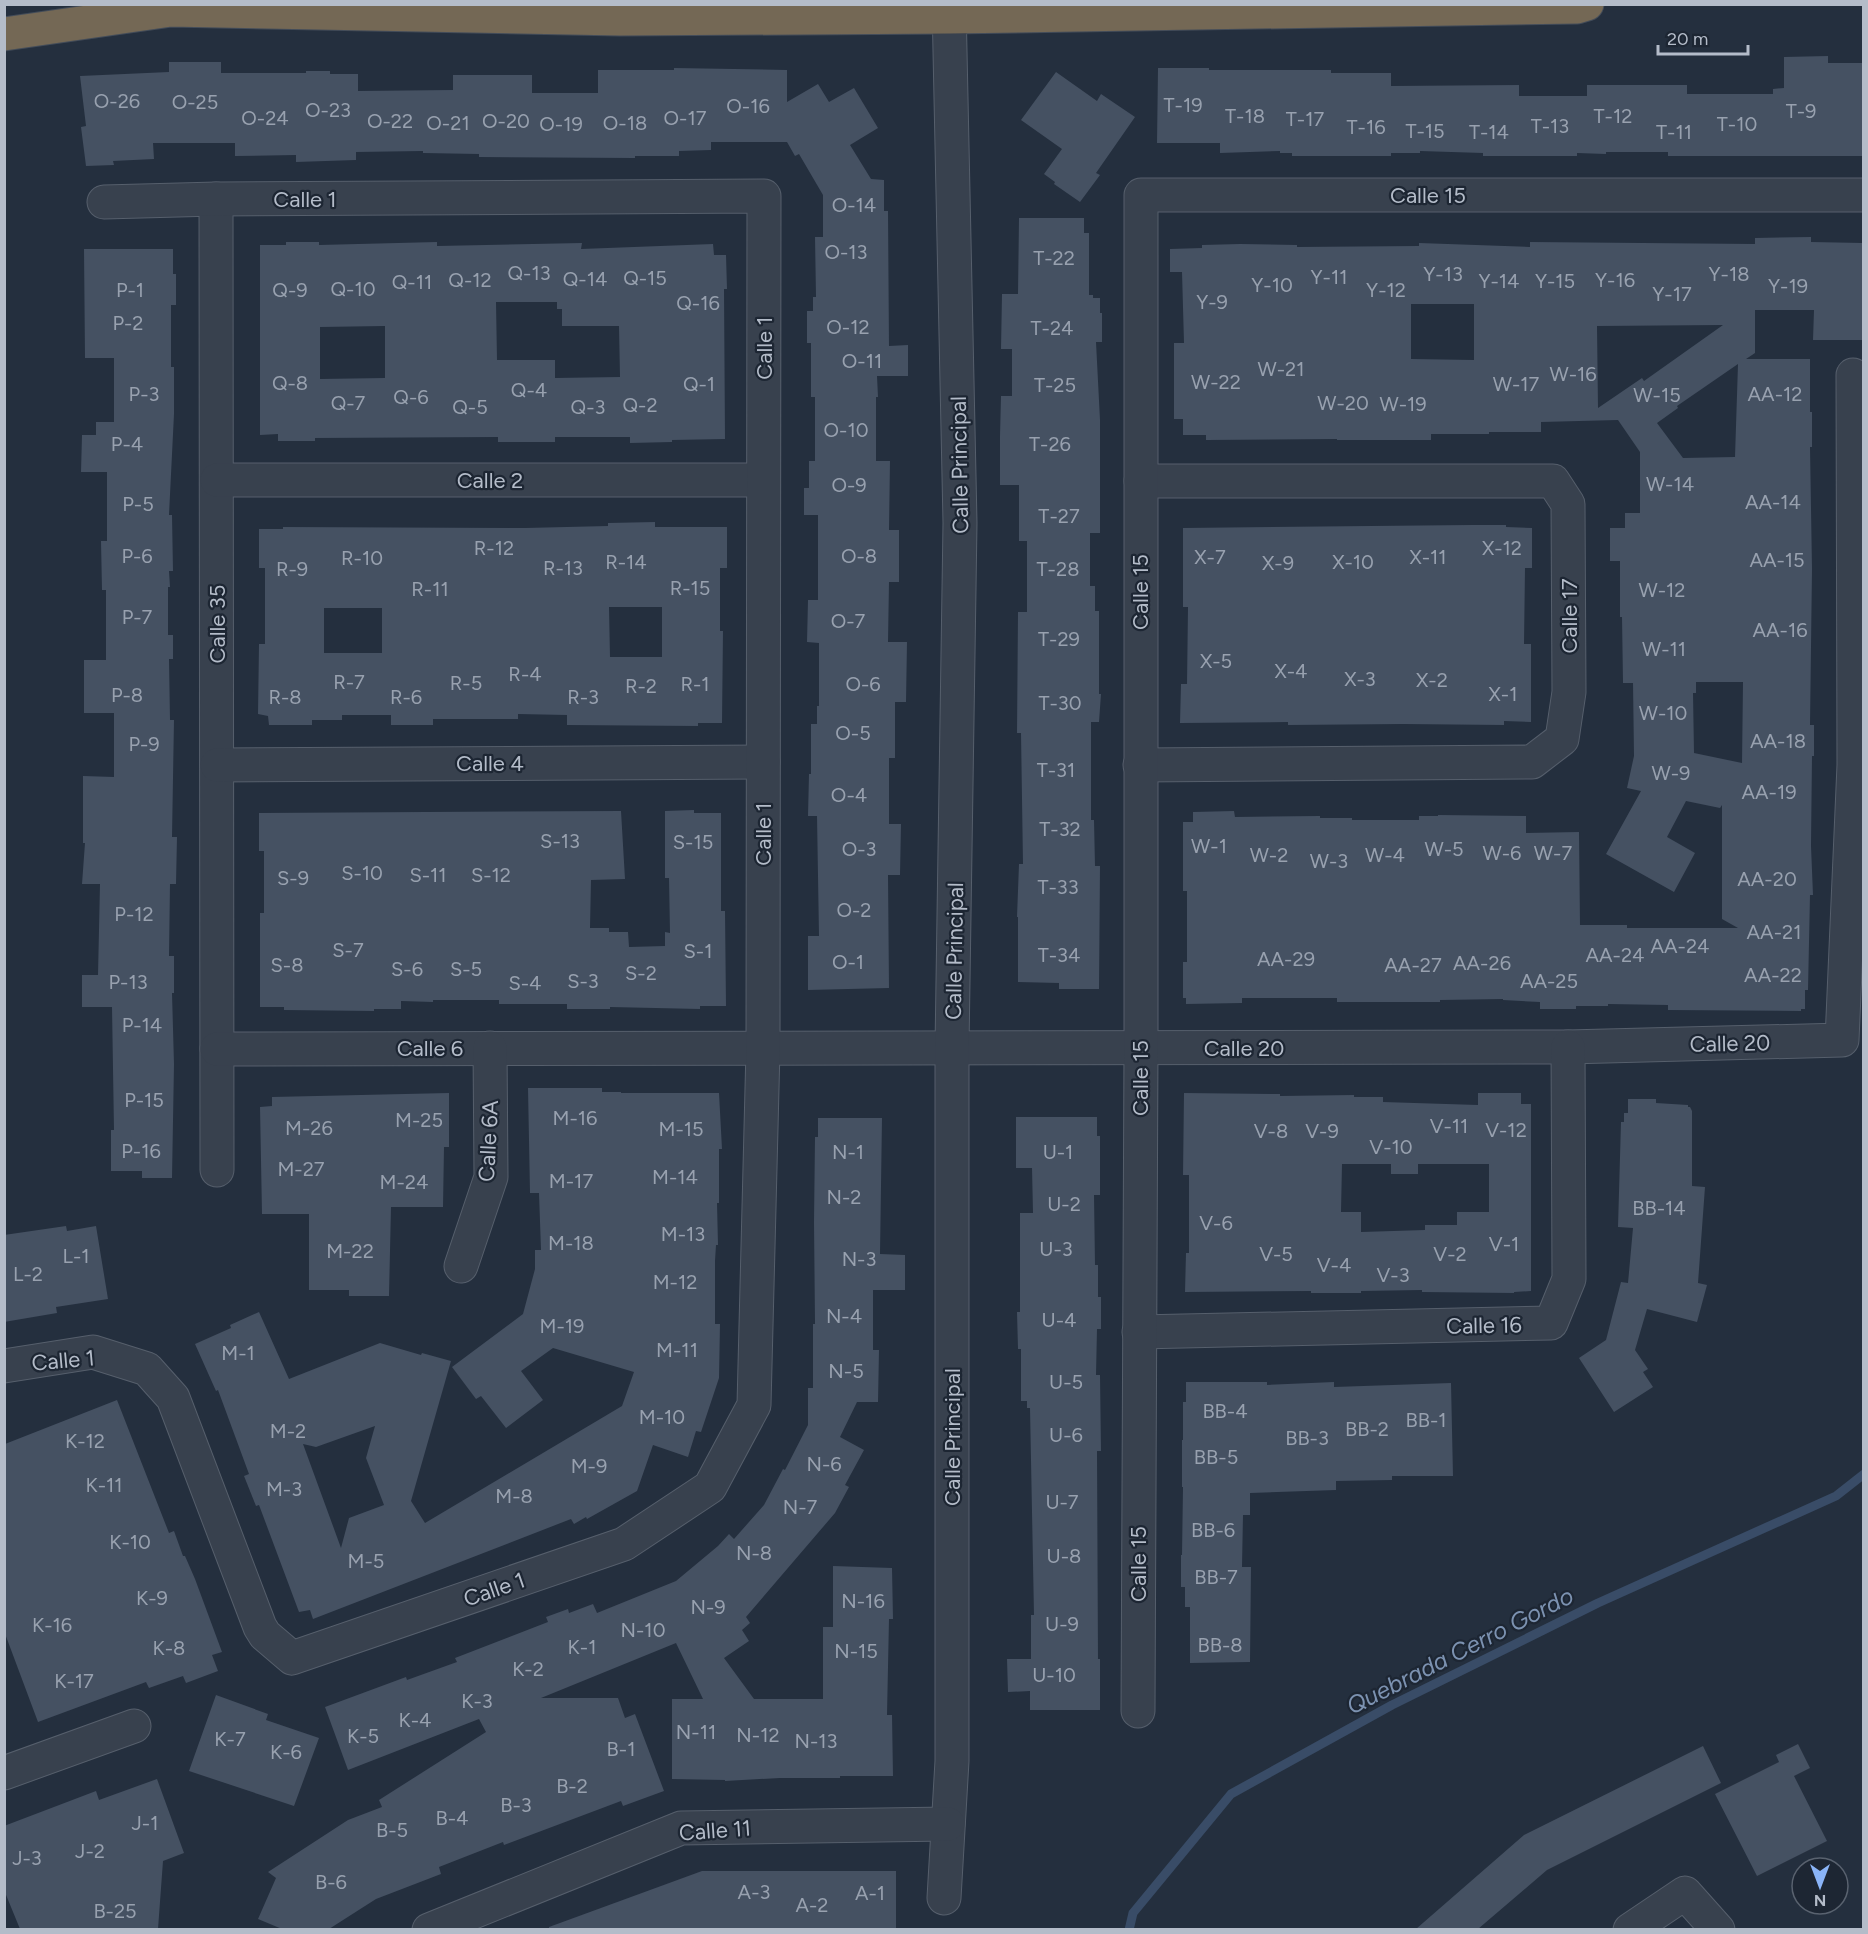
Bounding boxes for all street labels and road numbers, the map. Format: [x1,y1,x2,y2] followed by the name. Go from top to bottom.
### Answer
[1390,182,1466,209] street label: Calle 15
[273,186,337,213] street label: Calle 1
[751,316,778,380] street label: Calle 1
[945,396,974,534] street label: Calle Principal
[457,467,523,494] street label: Calle 2
[1127,554,1154,630] street label: Calle 15
[1556,578,1583,654] street label: Calle 17
[204,585,231,663] street label: Calle 35
[456,750,524,777] street label: Calle 4
[750,802,777,866] street label: Calle 1
[940,882,969,1020] street label: Calle Principal
[1689,1029,1771,1058] street label: Calle 20
[397,1035,463,1062] street label: Calle 6
[1204,1035,1284,1062] street label: Calle 20
[1127,1040,1154,1116] street label: Calle 15
[473,1099,504,1182] street label: Calle 6A
[1446,1311,1522,1340] street label: Calle 16
[30,1344,96,1377] street label: Calle 1
[939,1368,966,1506] street label: Calle Principal
[1125,1526,1152,1602] street label: Calle 15
[460,1566,528,1613] street label: Calle 1
[678,1815,752,1846] street label: Calle 11

